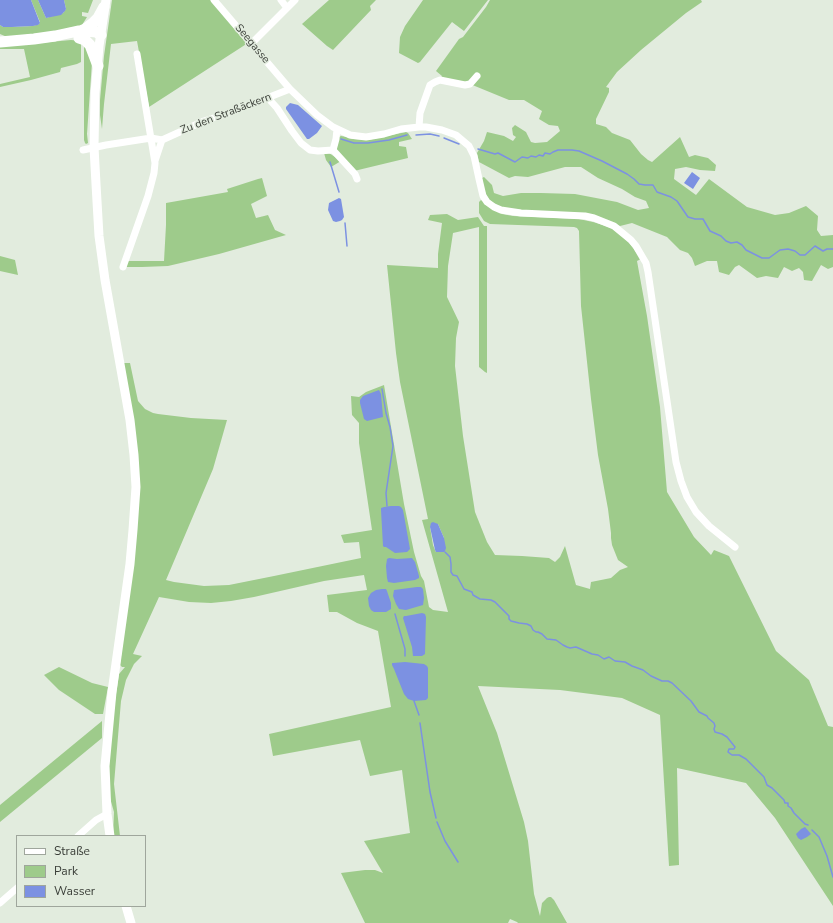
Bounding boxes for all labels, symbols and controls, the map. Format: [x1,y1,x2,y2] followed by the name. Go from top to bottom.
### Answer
[232,22,272,66] street label: Seegasse
[179,91,273,137] street label: Zu den Straßäckern
[16,835,146,907] legend
[54,843,90,859] text: Straße
[54,863,78,879] text: Park
[54,883,95,899] text: Wasser

